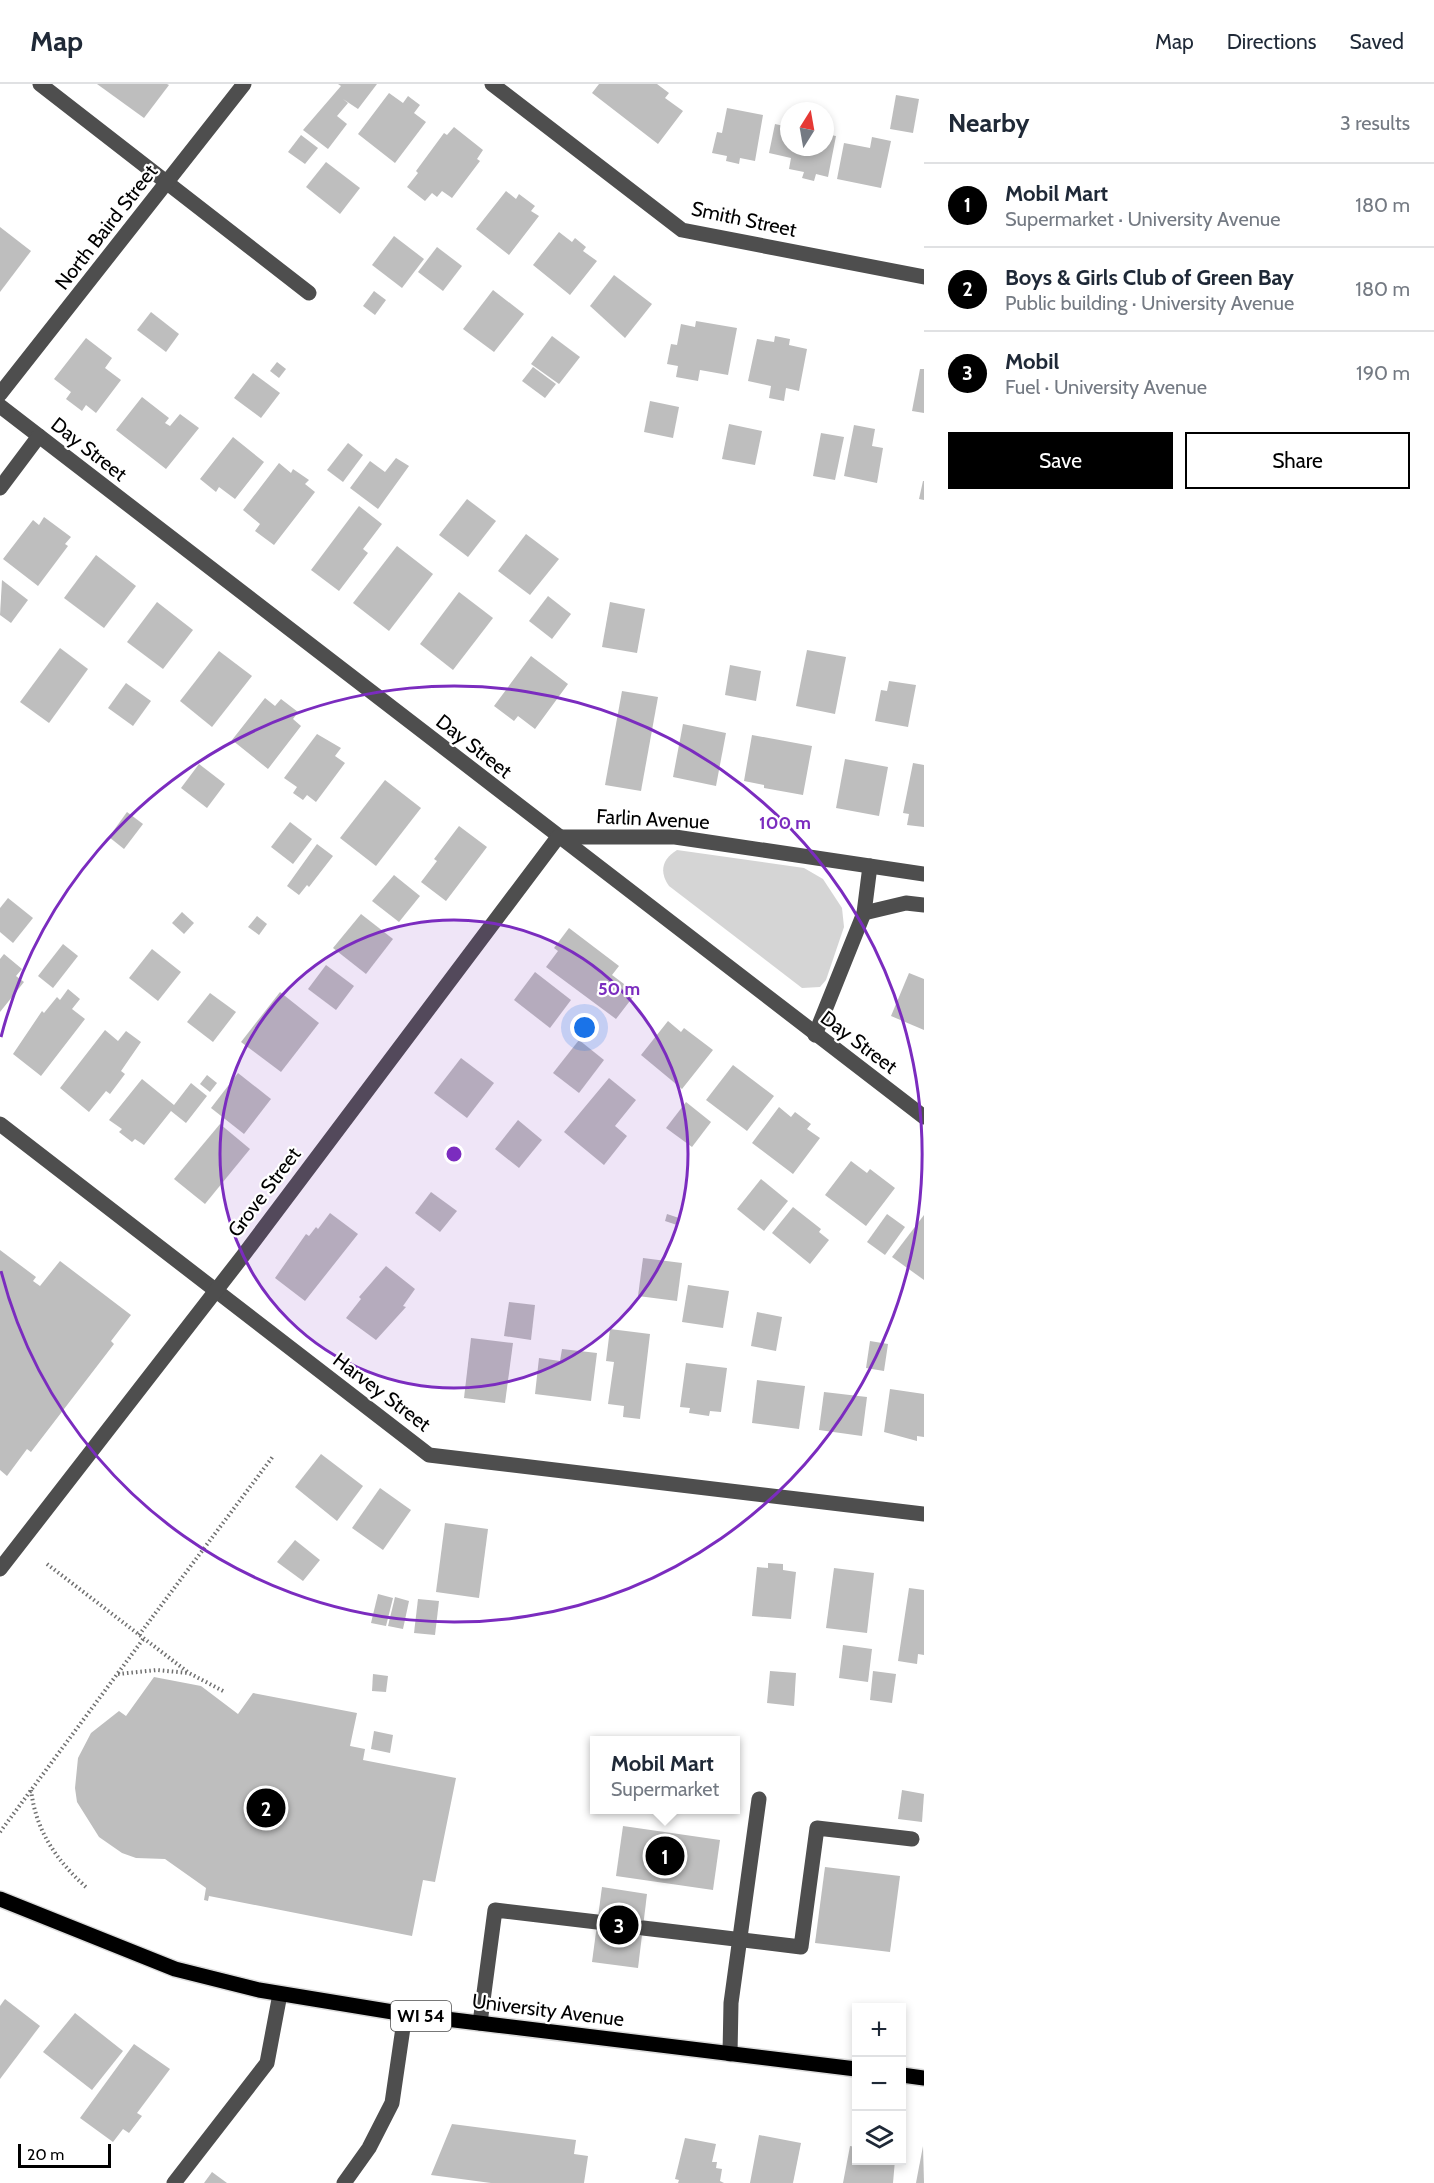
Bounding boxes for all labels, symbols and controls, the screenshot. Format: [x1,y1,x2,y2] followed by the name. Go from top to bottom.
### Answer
[30,24,83,58] text: Map
[1155,29,1194,54] text: Map
[1227,29,1316,54] text: Directions
[1349,29,1404,54] text: Saved
[780,102,834,156] north arrow
[948,107,1029,139] text: Nearby
[1340,111,1410,135] text: 3 results
[50,160,162,294] street label: North Baird Street
[1005,180,1108,207] text: Mobil Mart
[964,193,971,217] text: 1
[1355,193,1410,217] text: 180 m
[689,196,799,242] street label: Smith Street
[1005,207,1281,231] text: Supermarket · University Avenue
[1005,264,1294,291] text: Boys & Girls Club of Green Bay
[962,277,973,301] text: 2
[1355,277,1410,301] text: 180 m
[1005,291,1294,315] text: Public building · University Avenue
[1005,348,1059,375] text: Mobil
[962,361,973,385] text: 3
[1356,361,1410,385] text: 190 m
[1005,375,1207,399] text: Fuel · University Avenue
[46,412,132,486] street label: Day Street
[948,432,1173,489] button: Save
[1185,432,1410,489] button: Share
[431,709,517,783] street label: Day Street
[596,804,710,834] street label: Farlin Avenue
[759,812,811,834] text: 100 m
[598,978,640,1000] text: 50 m
[816,1005,902,1079] street label: Day Street
[570,1013,599,1042] your location
[223,1142,306,1242] street label: Grove Street
[444,1144,464,1164] centre of rings
[329,1348,436,1437] street label: Harvey Street
[590,1736,740,1814] popup
[611,1750,714,1777] text: Mobil Mart
[611,1777,719,1801] text: Supermarket
[246,1786,286,1830] pin: 2
[646,1834,684,1878] pin: 1
[600,1902,638,1948] pin: 3
[471,1989,625,2031] street label: University Avenue
[391,2001,451,2031] road number: WI 54
[852,2003,906,2165] map controls
[852,2003,906,2057] button: +
[852,2057,906,2111] button: −
[852,2111,906,2165] button: layers
[18,2141,111,2168] scale bar
[27,2145,64,2164] text: 20 m

